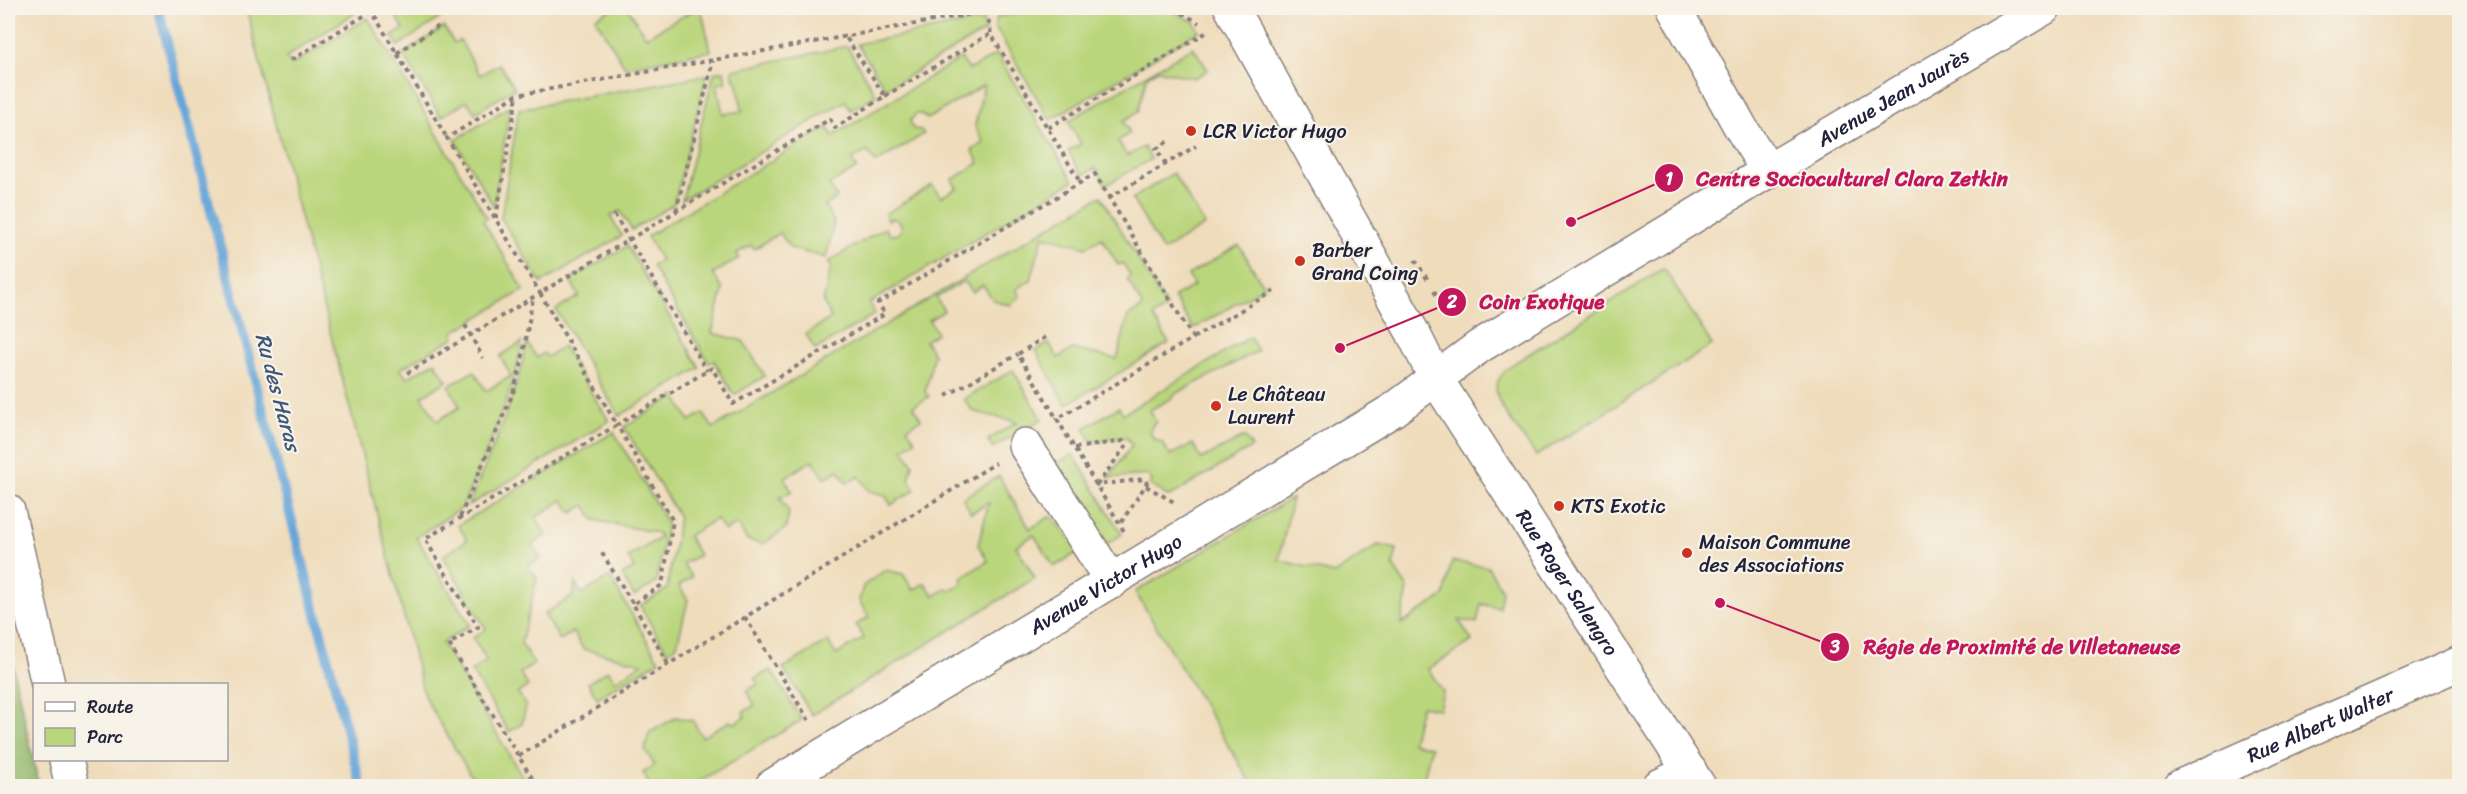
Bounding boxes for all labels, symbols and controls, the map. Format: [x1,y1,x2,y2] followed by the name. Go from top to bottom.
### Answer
[1809,38,1976,156] street label: Avenue Jean Jaurès
[1203,114,1347,149] place label: LCR Victor Hugo
[1184,124,1198,138] marker: LCR Victor Hugo
[1654,159,2020,198] callout: Centre Socioculturel Clara Zetkin
[1695,160,2008,198] text: Centre Socioculturel Clara Zetkin
[1665,163,1673,195] text: 1
[1312,233,1418,291] place label: Barber Grand Coing
[1293,254,1307,268] marker: Barber Grand Coing
[1437,282,1618,321] callout: Coin Exotique
[1479,283,1605,321] text: Coin Exotique
[1446,286,1458,318] text: 2
[244,329,313,458] water label: Ru des Haras
[1228,377,1326,435] place label: Le Château Laurent
[1209,399,1223,413] marker: Le Château Laurent
[1571,489,1665,524] place label: KTS Exotic
[1552,499,1566,513] marker: KTS Exotic
[1507,502,1628,663] street label: Rue Roger Salengro
[1021,524,1189,645] street label: Avenue Victor Hugo
[1699,525,1851,583] place label: Maison Commune des Associations
[1680,546,1694,560] marker: Maison Commune des Associations
[1820,627,2194,666] callout: Régie de Proximité de Villetaneuse
[1863,628,2181,666] text: Régie de Proximité de Villetaneuse
[1829,631,1840,663] text: 3
[2241,676,2401,772] street label: Rue Albert Walter
[33,683,228,761] legend
[87,691,134,723] text: Route
[87,721,123,753] text: Parc

